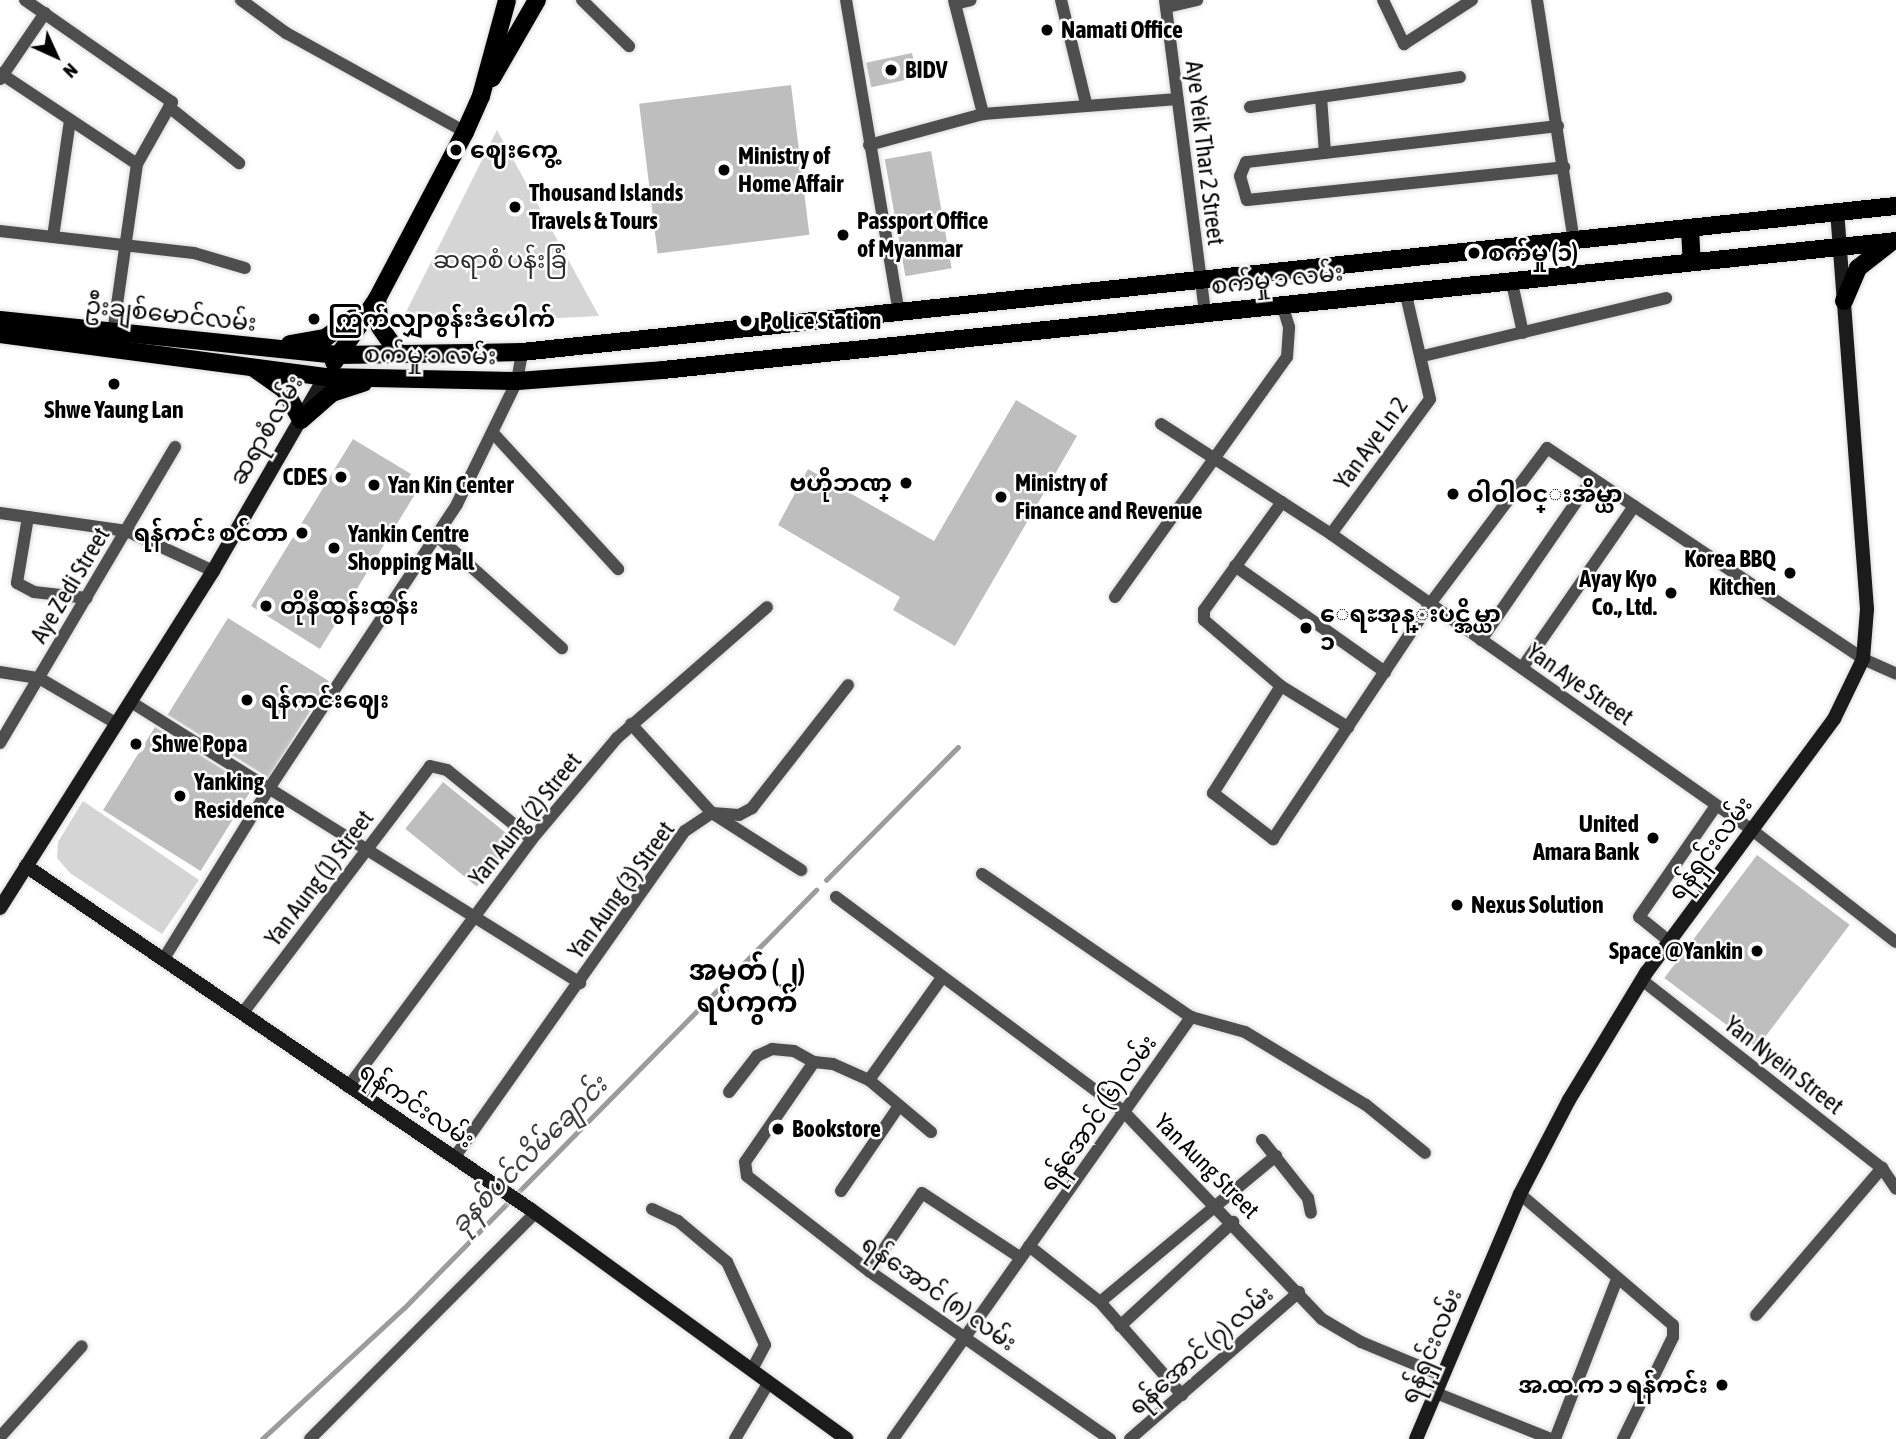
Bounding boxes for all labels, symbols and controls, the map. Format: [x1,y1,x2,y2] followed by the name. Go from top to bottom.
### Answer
[1061,16,1183,44] place label: Namati Office
[21,21,91,91] north arrow
[1039,22,1055,38] marker: Namati Office
[905,56,947,84] place label: BIDV
[59,59,83,83] text: N
[1179,59,1231,247] street label: Aye Yeik Thar 2 Street
[883,62,899,78] marker: BIDV
[470,136,558,164] place label: ဈေးကွေ့
[448,142,464,158] marker: ဈေးကွေ့
[738,142,843,198] place label: Ministry of Home Affair
[716,162,732,178] marker: Ministry of Home Affair
[529,179,683,235] place label: Thousand Islands Travels & Tours
[507,199,523,215] marker: Thousand Islands Travels & Tours
[857,207,988,263] place label: Passport Office of Myanmar
[835,227,851,243] marker: Passport Office of Myanmar
[1488,239,1578,267] place label: စက်မှု (၁)
[1466,245,1482,261] marker: စက်မှု (၁)
[433,246,567,274] park label: ဆရာစံ ပန်းခြံ
[1210,258,1344,300] street label: စက်မှု ၁ လမ်း
[84,291,258,337] street label: ဦးချစ်မောင်လမ်း
[328,305,555,333] place label: ကြက်လျှာစွန်းဒံပေါက်
[760,307,881,335] place label: Police Station
[306,311,322,327] marker: ကြက်လျှာစွန်းဒံပေါက်
[738,313,754,329] marker: Police Station
[364,339,496,371] street label: စက်မှု ၁ လမ်း
[223,370,309,490] street label: ဆရာစံလမ်း
[106,376,122,392] marker: Shwe Yaung Lan
[1328,391,1414,495] street label: Yan Aye Ln 2
[44,396,184,424] place label: Shwe Yaung Lan
[282,463,327,491] place label: CDES
[333,469,349,485] marker: CDES
[789,469,892,497] place label: ဗဟိုဘဏ္
[1015,469,1202,525] place label: Ministry of Finance and Revenue
[388,471,514,499] place label: Yan Kin Center
[898,475,914,491] marker: ဗဟိုဘဏ္
[366,477,382,493] marker: Yan Kin Center
[1467,480,1623,508] place label: ဝါဝါဝင္းအိမ္ယာ
[1445,486,1461,502] marker: ဝါဝါဝင္းအိမ္ယာ
[993,489,1009,505] marker: Ministry of Finance and Revenue
[134,519,288,547] place label: ရန်ကင်း စင်တာ
[348,520,474,576] place label: Yankin Centre Shopping Mall
[24,522,116,648] street label: Aye Zedi Street
[294,525,310,541] marker: ရန်ကင်း စင်တာ
[326,540,342,556] marker: Yankin Centre Shopping Mall
[1684,545,1776,601] place label: Korea BBQ Kitchen
[1579,565,1657,621] place label: Ayay Kyo Co., Ltd.
[1782,565,1798,581] marker: Korea BBQ Kitchen
[1663,585,1679,601] marker: Ayay Kyo Co., Ltd.
[280,592,419,620] place label: တိုနီထွန်းထွန်း
[258,598,274,614] marker: တိုနီထွန်းထွန်း
[1320,600,1501,656] place label: ေရႊအုန္းပင္အိမ္ယာ ၁
[1298,620,1314,636] marker: ေရႊအုန္းပင္အိမ္ယာ ၁
[1521,637,1639,731] street label: Yan Aye Street
[261,686,389,714] place label: ရန်ကင်းဈေး
[239,692,255,708] marker: ရန်ကင်းဈေး
[152,730,247,758] place label: Shwe Popa
[126,734,146,754] marker: Shwe Popa
[463,747,587,891] street label: Yan Aung (2) Street
[194,768,285,824] place label: Yanking Residence
[172,788,188,804] marker: Yanking Residence
[1662,791,1758,905] street label: ရန်ရှင်းလမ်း
[259,804,379,952] street label: Yan Aung (1) Street
[1533,810,1639,866] place label: United Amara Bank
[562,816,680,964] street label: Yan Aung (3) Street
[1645,830,1661,846] marker: United Amara Bank
[1471,891,1604,919] place label: Nexus Solution
[1449,897,1465,913] marker: Nexus Solution
[1609,937,1743,965] place label: Space @Yankin
[1749,943,1765,959] marker: Space @Yankin
[689,953,805,1019] district label: အမှတ် (၂) ရပ်ကွက်
[1719,1010,1849,1120] street label: Yan Nyein Street
[1033,1029,1163,1197] street label: ရန်အောင် (၆) လမ်း
[354,1056,480,1154] street label: ရန်ကင်းလမ်း
[444,1070,614,1240] water label: ခုနစ်ပင်လိမ်ချောင်း
[1149,1108,1265,1224] street label: Yan Aung Street
[792,1115,881,1143] place label: Bookstore
[770,1121,786,1137] marker: Bookstore
[856,1229,1022,1357] street label: ရန်အောင် (၈) လမ်း
[1123,1279,1279,1421] street label: ရန်အောင် (၇) လမ်း
[1394,1284,1468,1408] street label: ရန်ရှင်းလမ်း
[1518,1371,1708,1399] place label: အ.ထ.က ၁ ရန်ကင်း
[1714,1377,1730,1393] marker: အ.ထ.က ၁ ရန်ကင်း

